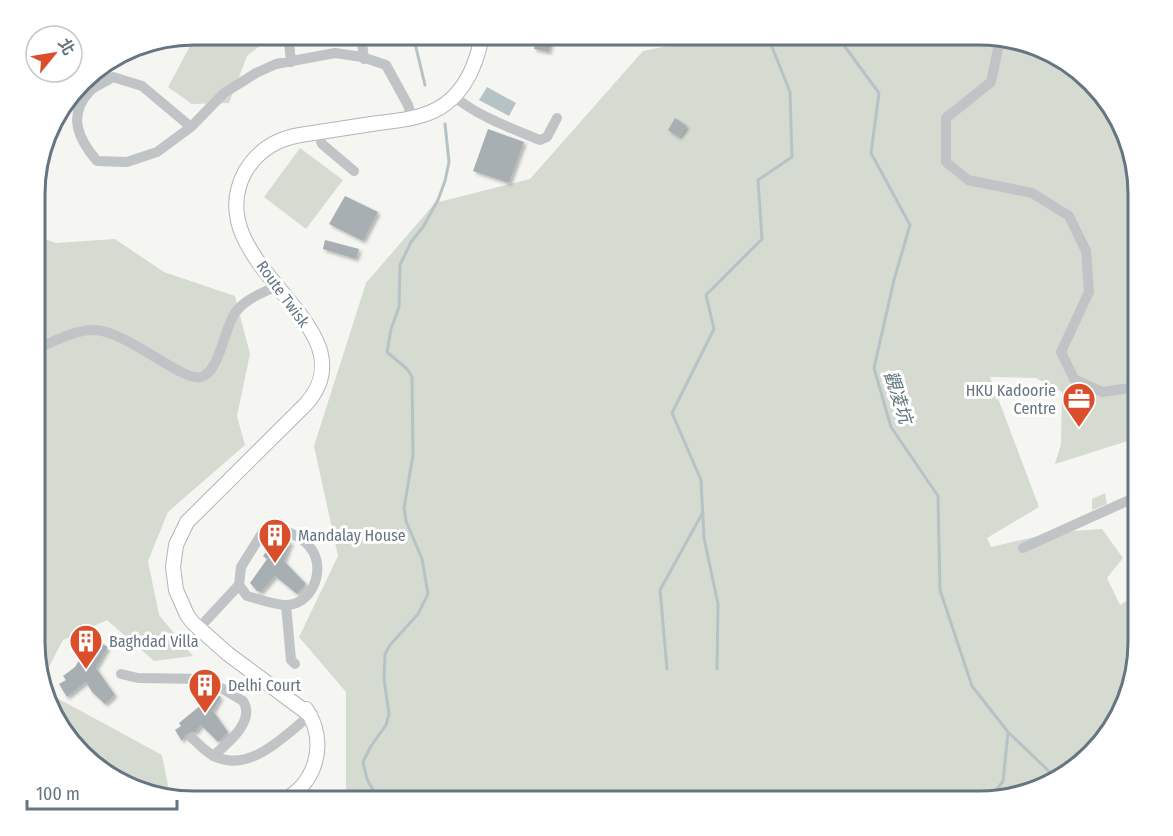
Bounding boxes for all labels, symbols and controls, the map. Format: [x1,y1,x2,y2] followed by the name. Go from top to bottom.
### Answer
[24,24,84,84] north arrow
[54,35,79,58] text: 北
[252,257,314,331] street label: Route Twisk
[879,368,918,429] water label: 觀凌坑
[966,381,1056,418] place label: HKU Kadoorie Centre
[1061,381,1097,428] office icon: HKU Kadoorie Centre
[257,517,293,564] building icon: Mandalay House
[298,526,406,545] place label: Mandalay House
[68,623,104,670] building icon: Baghdad Villa
[109,632,199,651] place label: Baghdad Villa
[187,667,223,714] building icon: Delhi Court
[228,676,302,695] place label: Delhi Court
[27,773,177,811] scale bar
[36,783,80,805] text: 100 m

